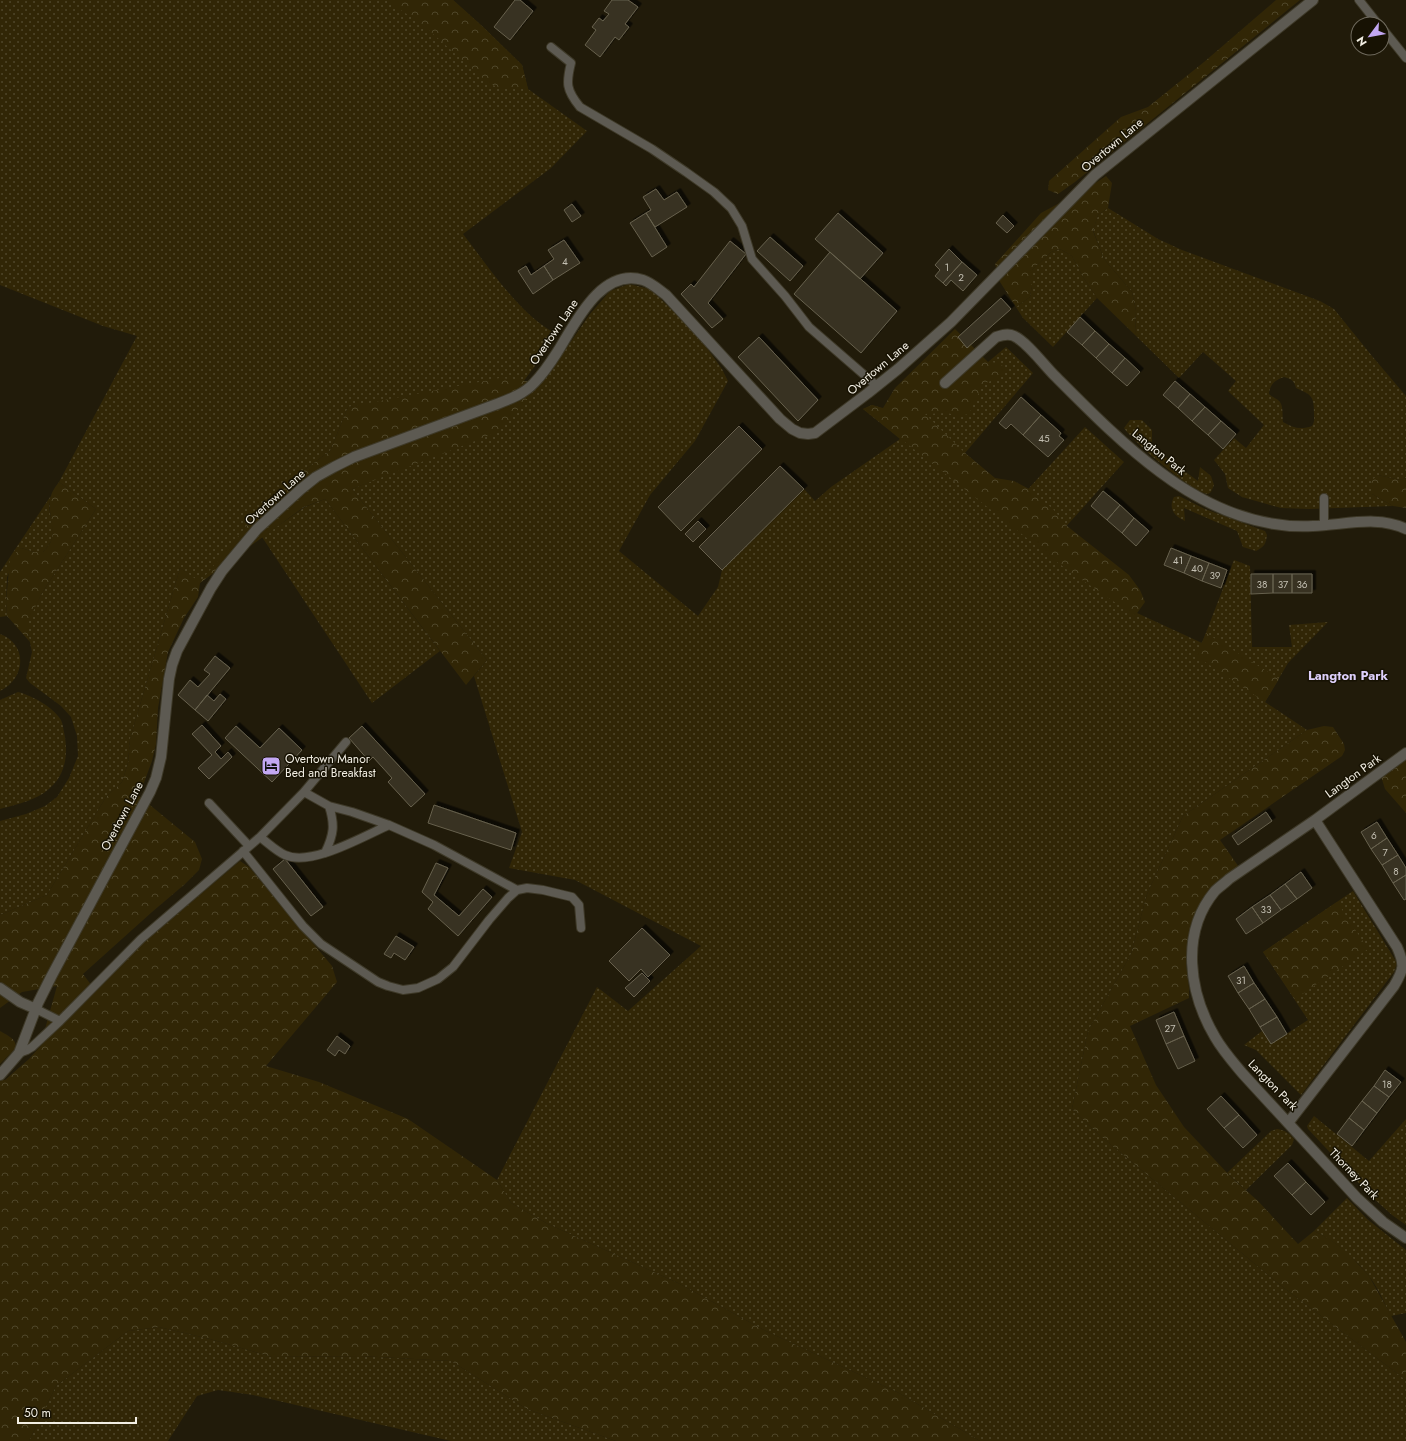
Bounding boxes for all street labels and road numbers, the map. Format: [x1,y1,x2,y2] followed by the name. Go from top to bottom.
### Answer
[1077,114,1147,176] street label: Overtown Lane
[525,295,583,369] street label: Overtown Lane
[843,337,913,399] street label: Overtown Lane
[1128,425,1190,480] street label: Langton Park
[241,465,309,529] street label: Overtown Lane
[1321,749,1385,802] street label: Langton Park
[96,778,148,854] street label: Overtown Lane
[1244,1055,1303,1115] street label: Langton Park
[1325,1144,1384,1204] street label: Thorney Park

